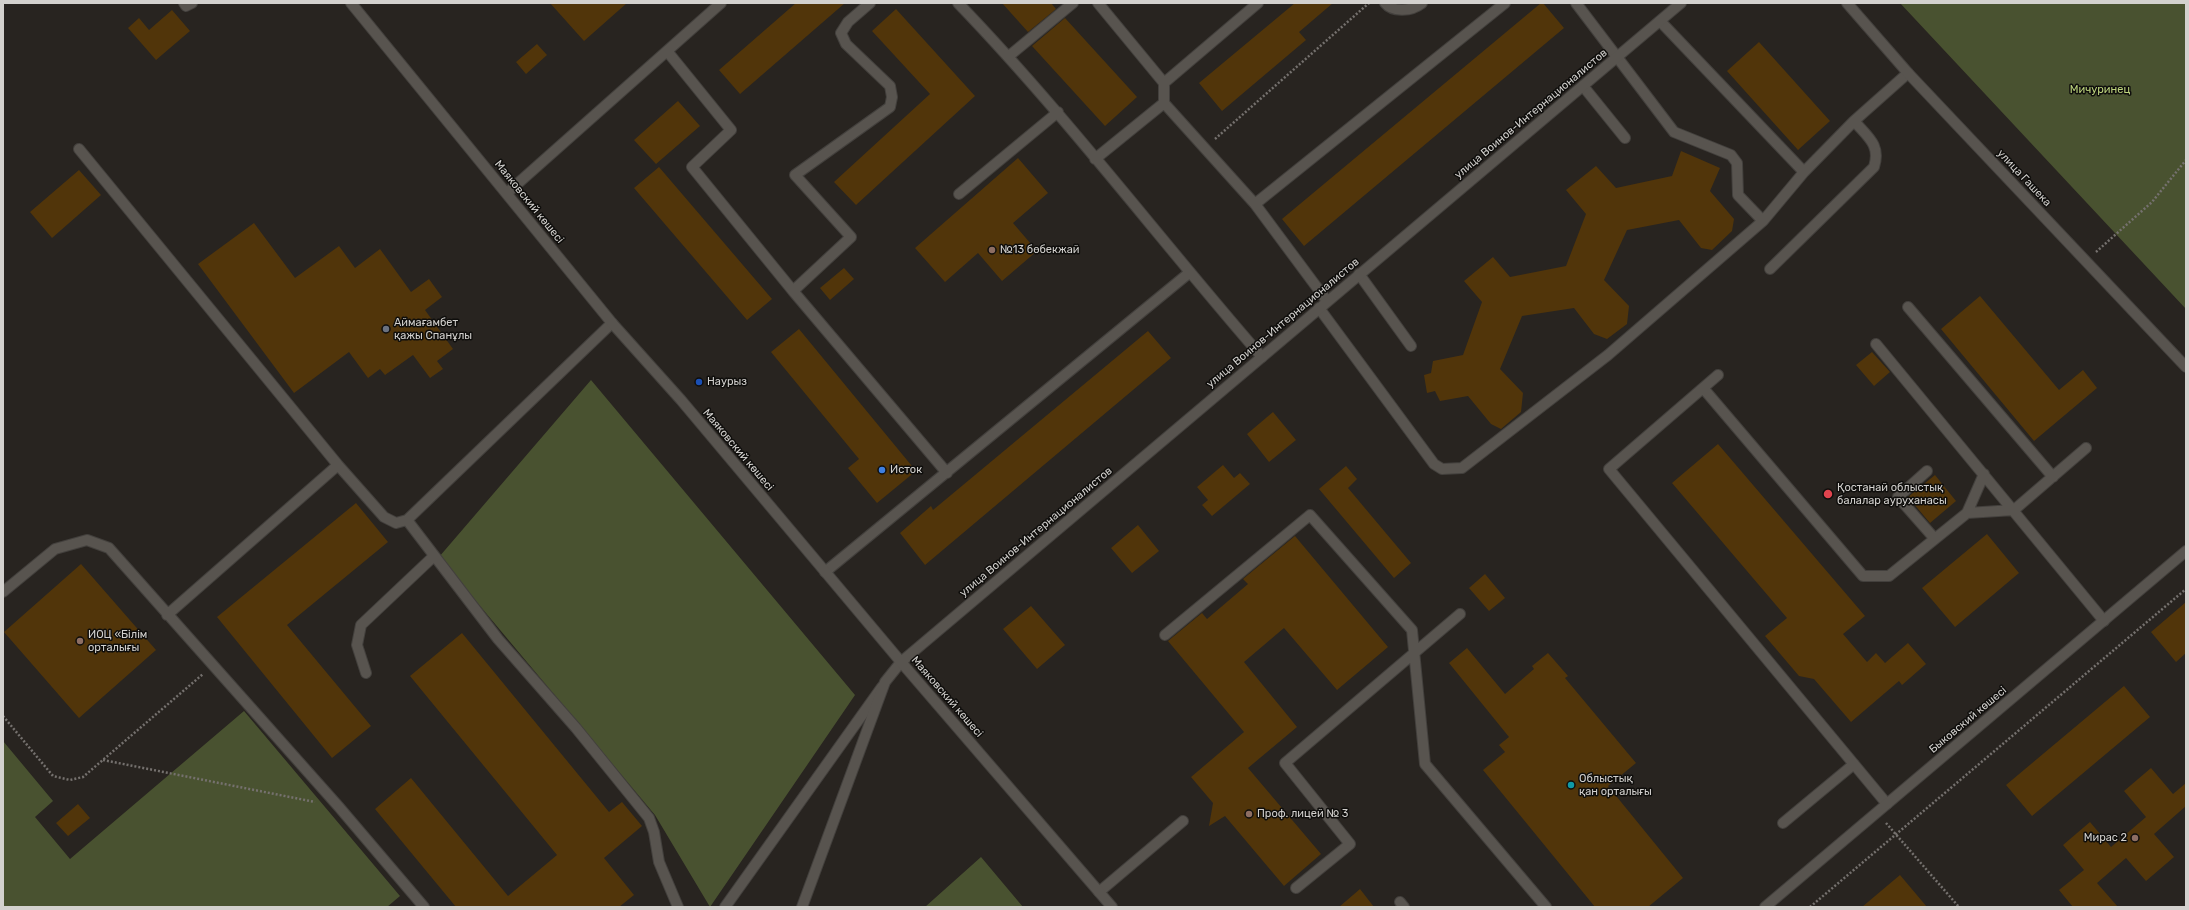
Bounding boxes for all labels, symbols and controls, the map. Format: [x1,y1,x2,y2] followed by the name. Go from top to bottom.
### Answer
[1452,46,1610,182] street label: улица Воинов-Интернационалистов
[2070,83,2130,97] park label: Мичуринец
[1994,147,2054,209] street label: улица Гашека
[492,158,566,246] street label: Маяковский көшесі
[1000,243,1079,257] place label: №13 бөбекжай
[987,245,997,255] marker: №13 бөбекжай
[1204,255,1362,391] street label: улица Воинов-Интернационалистов
[394,316,472,342] place label: Аймағамбет қажы Спанұлы
[381,324,391,334] marker: Аймағамбет қажы Спанұлы
[707,375,747,389] place label: Наурыз
[694,377,704,387] marker: Наурыз
[700,406,776,494] street label: Маяковский көшесі
[890,463,922,477] place label: Исток
[957,464,1115,600] street label: улица Воинов-Интернационалистов
[877,465,887,475] marker: Исток
[1837,481,1947,507] place label: Қостанай облыстық балалар ауруханасы
[1822,488,1834,500] marker: Қостанай облыстық балалар ауруханасы
[88,628,147,654] place label: ИОЦ «Білім орталығы
[75,636,85,646] marker: ИОЦ «Білім орталығы
[908,654,986,740] street label: Маяковский көшесі
[1927,684,2009,756] street label: Быковский көшесі
[1579,772,1652,798] place label: Облыстық қан орталығы
[1566,780,1576,790] marker: Облыстық қан орталығы
[1257,807,1348,821] place label: Проф. лицей № 3
[1244,809,1254,819] marker: Проф. лицей № 3
[2084,831,2127,845] place label: Мирас 2
[2130,833,2140,843] marker: Мирас 2

